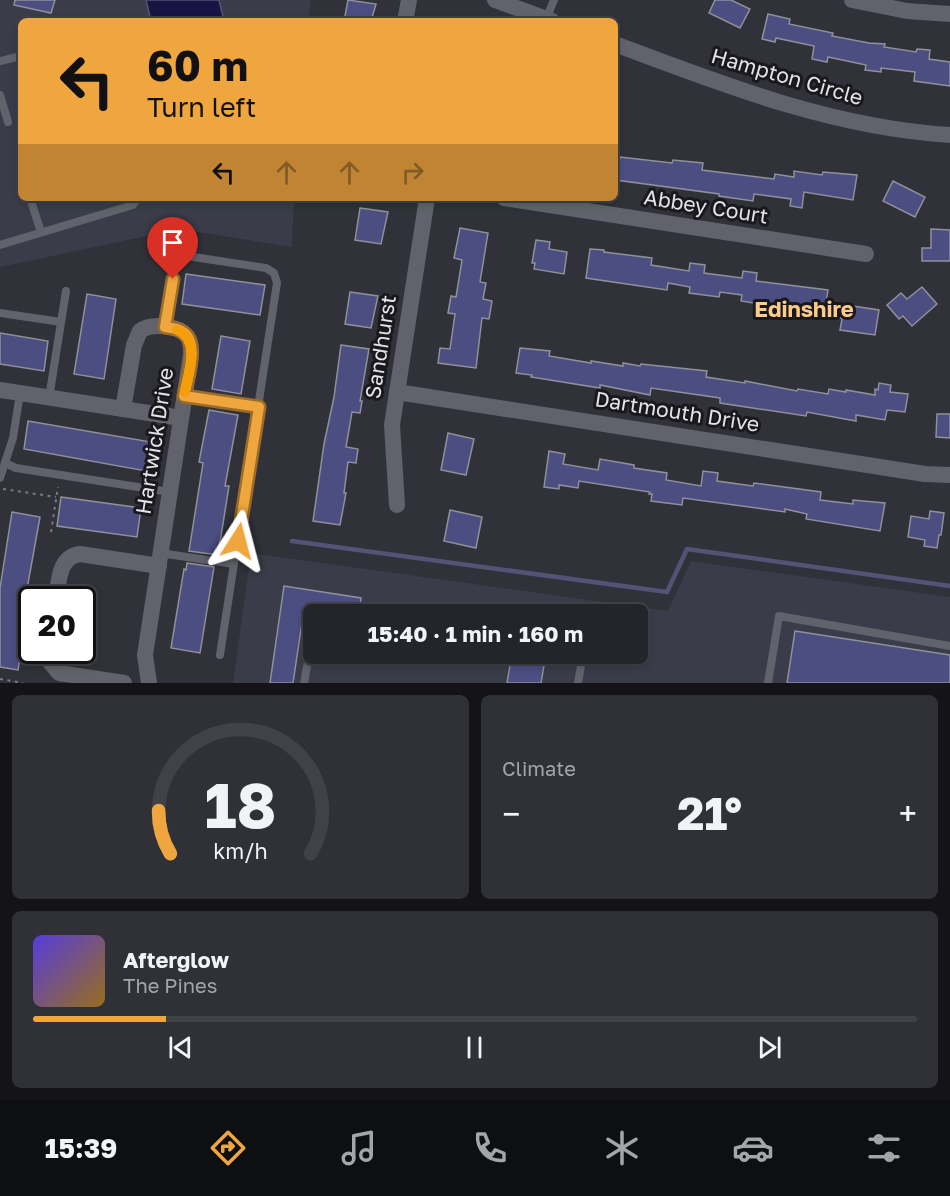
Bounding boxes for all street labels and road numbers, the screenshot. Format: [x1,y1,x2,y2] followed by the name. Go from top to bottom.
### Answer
[708,42,866,110] street label: Hampton Circle
[642,183,770,229] street label: Abbey Court
[359,293,401,400] street label: Sandhurst
[130,366,178,516] street label: Hartwick Drive
[593,385,761,437] street label: Dartmouth Drive

